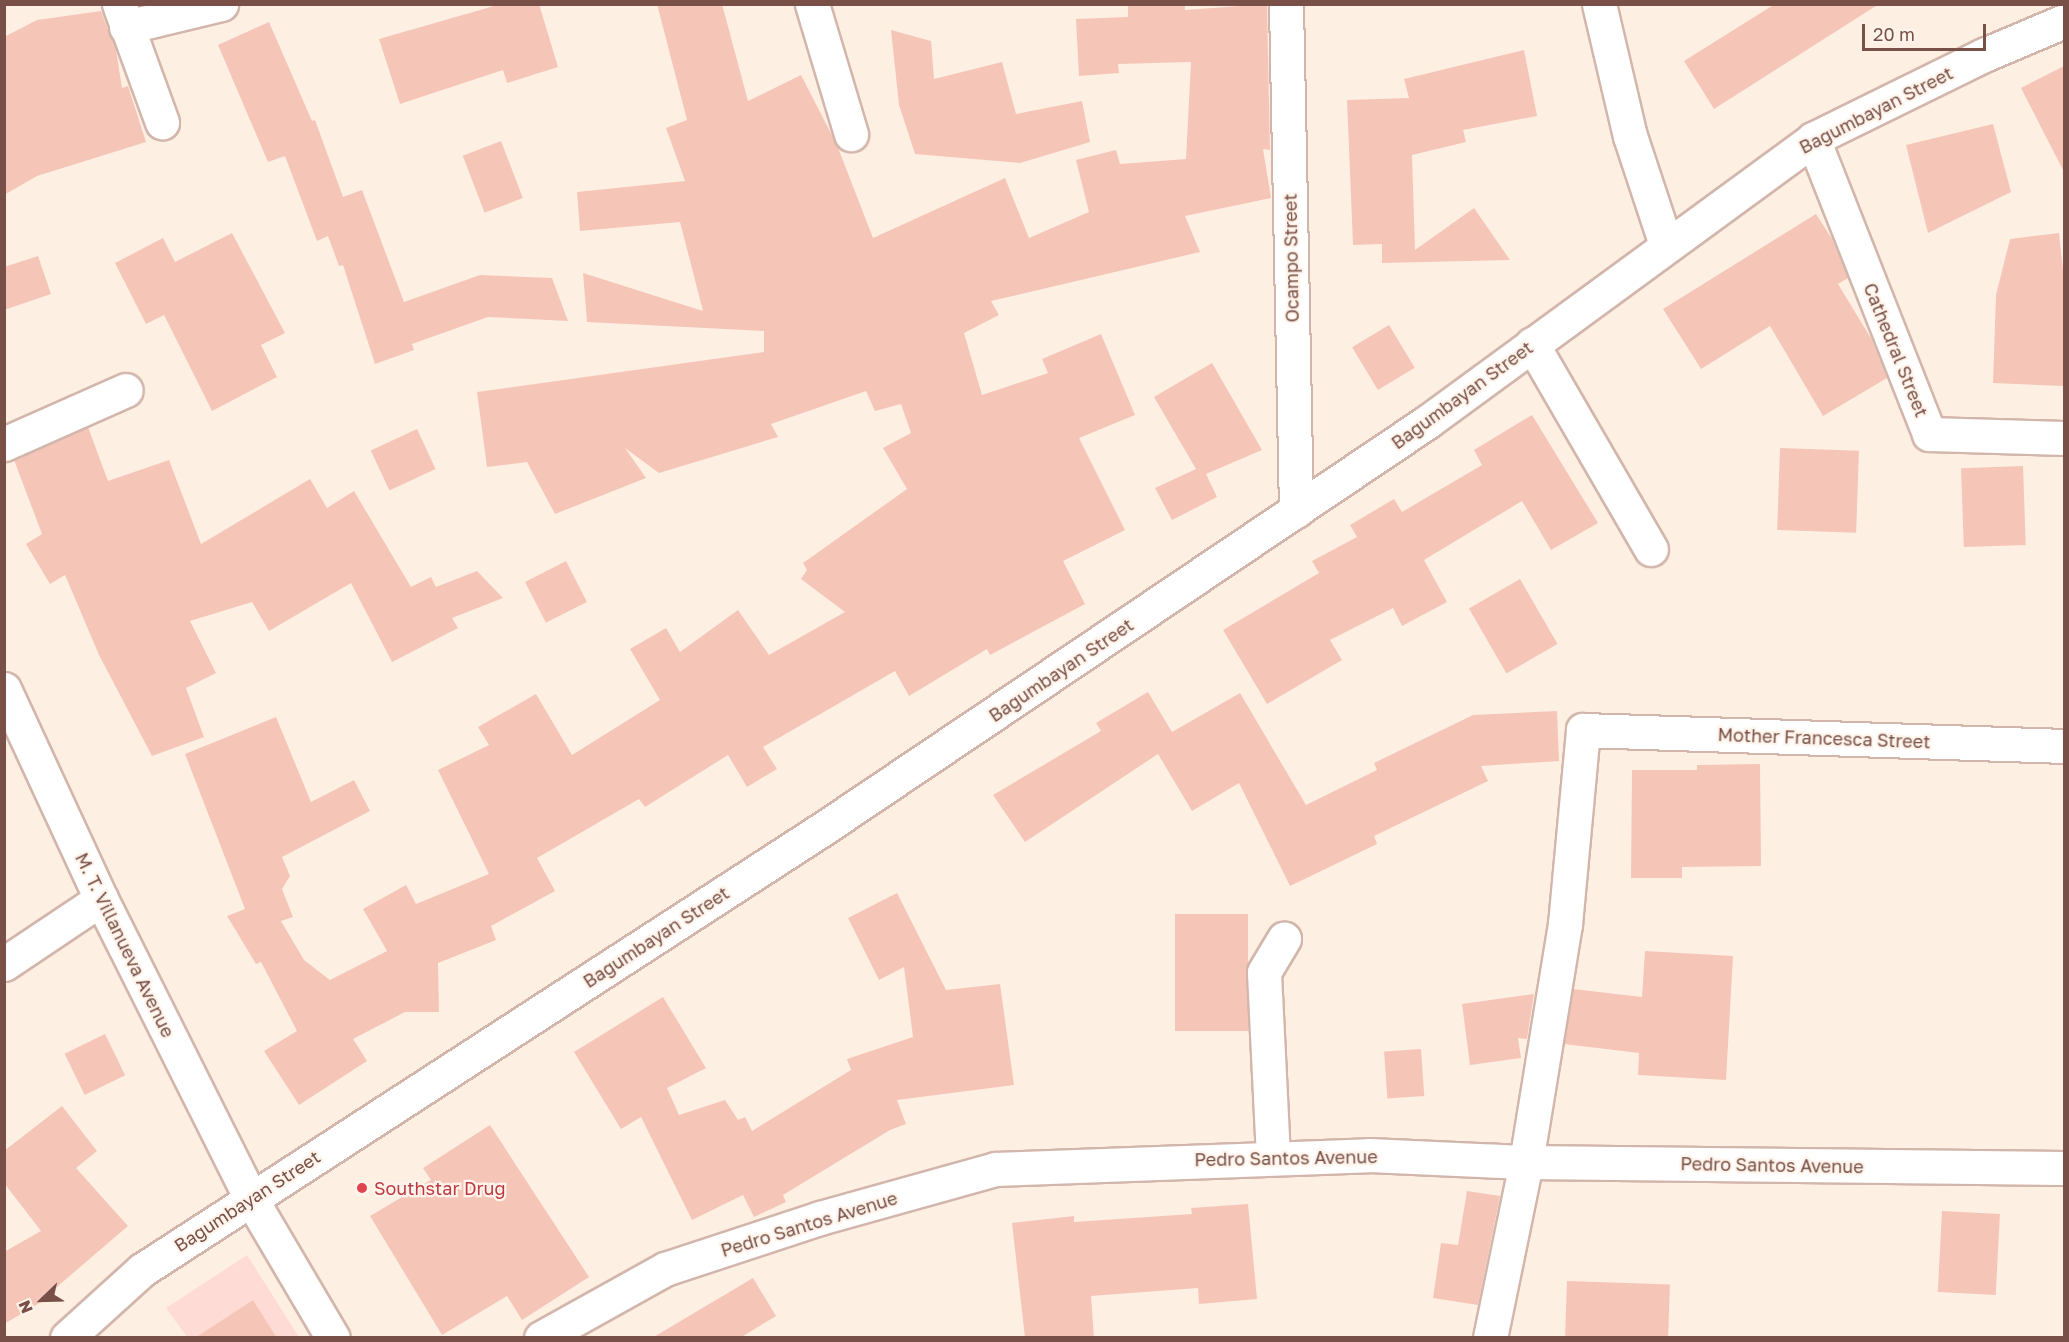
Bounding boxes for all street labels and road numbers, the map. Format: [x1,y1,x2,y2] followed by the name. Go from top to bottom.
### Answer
[1796,62,1956,158] street label: Bagumbayan Street
[1279,193,1303,323] street label: Ocampo Street
[1859,280,1933,420] street label: Cathedral Street
[1387,336,1537,454] street label: Bagumbayan Street
[985,614,1137,726] street label: Bagumbayan Street
[1717,723,1931,753] street label: Mother Francesca Street
[71,849,179,1041] street label: M. T. Villanueva Avenue
[579,882,733,992] street label: Bagumbayan Street
[170,1146,324,1256] street label: Bagumbayan Street
[1194,1146,1378,1170] street label: Pedro Santos Avenue
[1680,1153,1864,1177] street label: Pedro Santos Avenue
[718,1187,900,1261] street label: Pedro Santos Avenue

